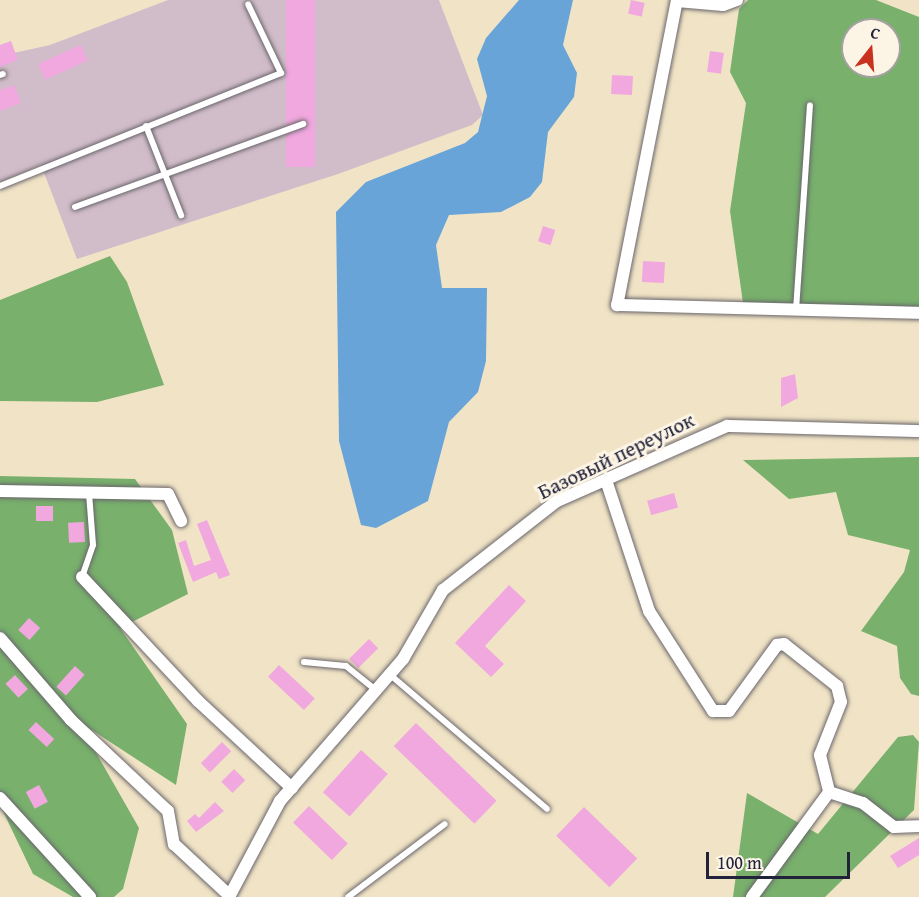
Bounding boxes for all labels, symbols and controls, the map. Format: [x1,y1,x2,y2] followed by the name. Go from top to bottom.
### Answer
[841,18,901,78] north arrow
[868,20,884,45] text: С
[534,407,698,505] street label: Базовый переулок
[709,840,853,878] scale bar
[717,849,762,876] text: 100 m

